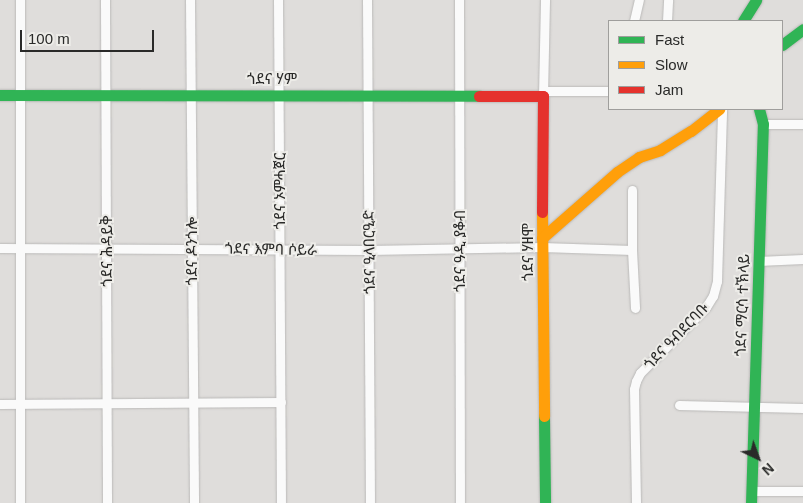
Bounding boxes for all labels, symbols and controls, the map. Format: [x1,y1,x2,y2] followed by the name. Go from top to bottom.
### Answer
[22,20,156,52] scale bar
[608,20,783,110] legend
[28,30,70,47] text: 100 m
[655,31,684,48] text: Fast
[655,56,688,73] text: Slow
[247,70,297,88] street label: ጎደና ሃም
[655,81,683,98] text: Jam
[271,153,289,229] street label: ጎደና ኦምሓጀር
[359,210,379,294] street label: ጎደና ዒላበርዒድ
[451,210,469,292] street label: ጎደና ዓዲ ያቆብ
[98,215,116,287] street label: ጎደና ሕዳይቅ
[183,217,201,285] street label: ጎደና ዶንጎሎ
[519,223,537,281] street label: ጎደና ሃዘሞ
[225,239,317,259] street label: ጎደና እምባ ሶይራ
[731,253,753,357] street label: ጎደና ማርሳ ተኽላይ
[640,299,712,373] street label: ጎደና ዓብደርባቡ
[733,433,783,483] north arrow
[759,460,777,478] text: N

